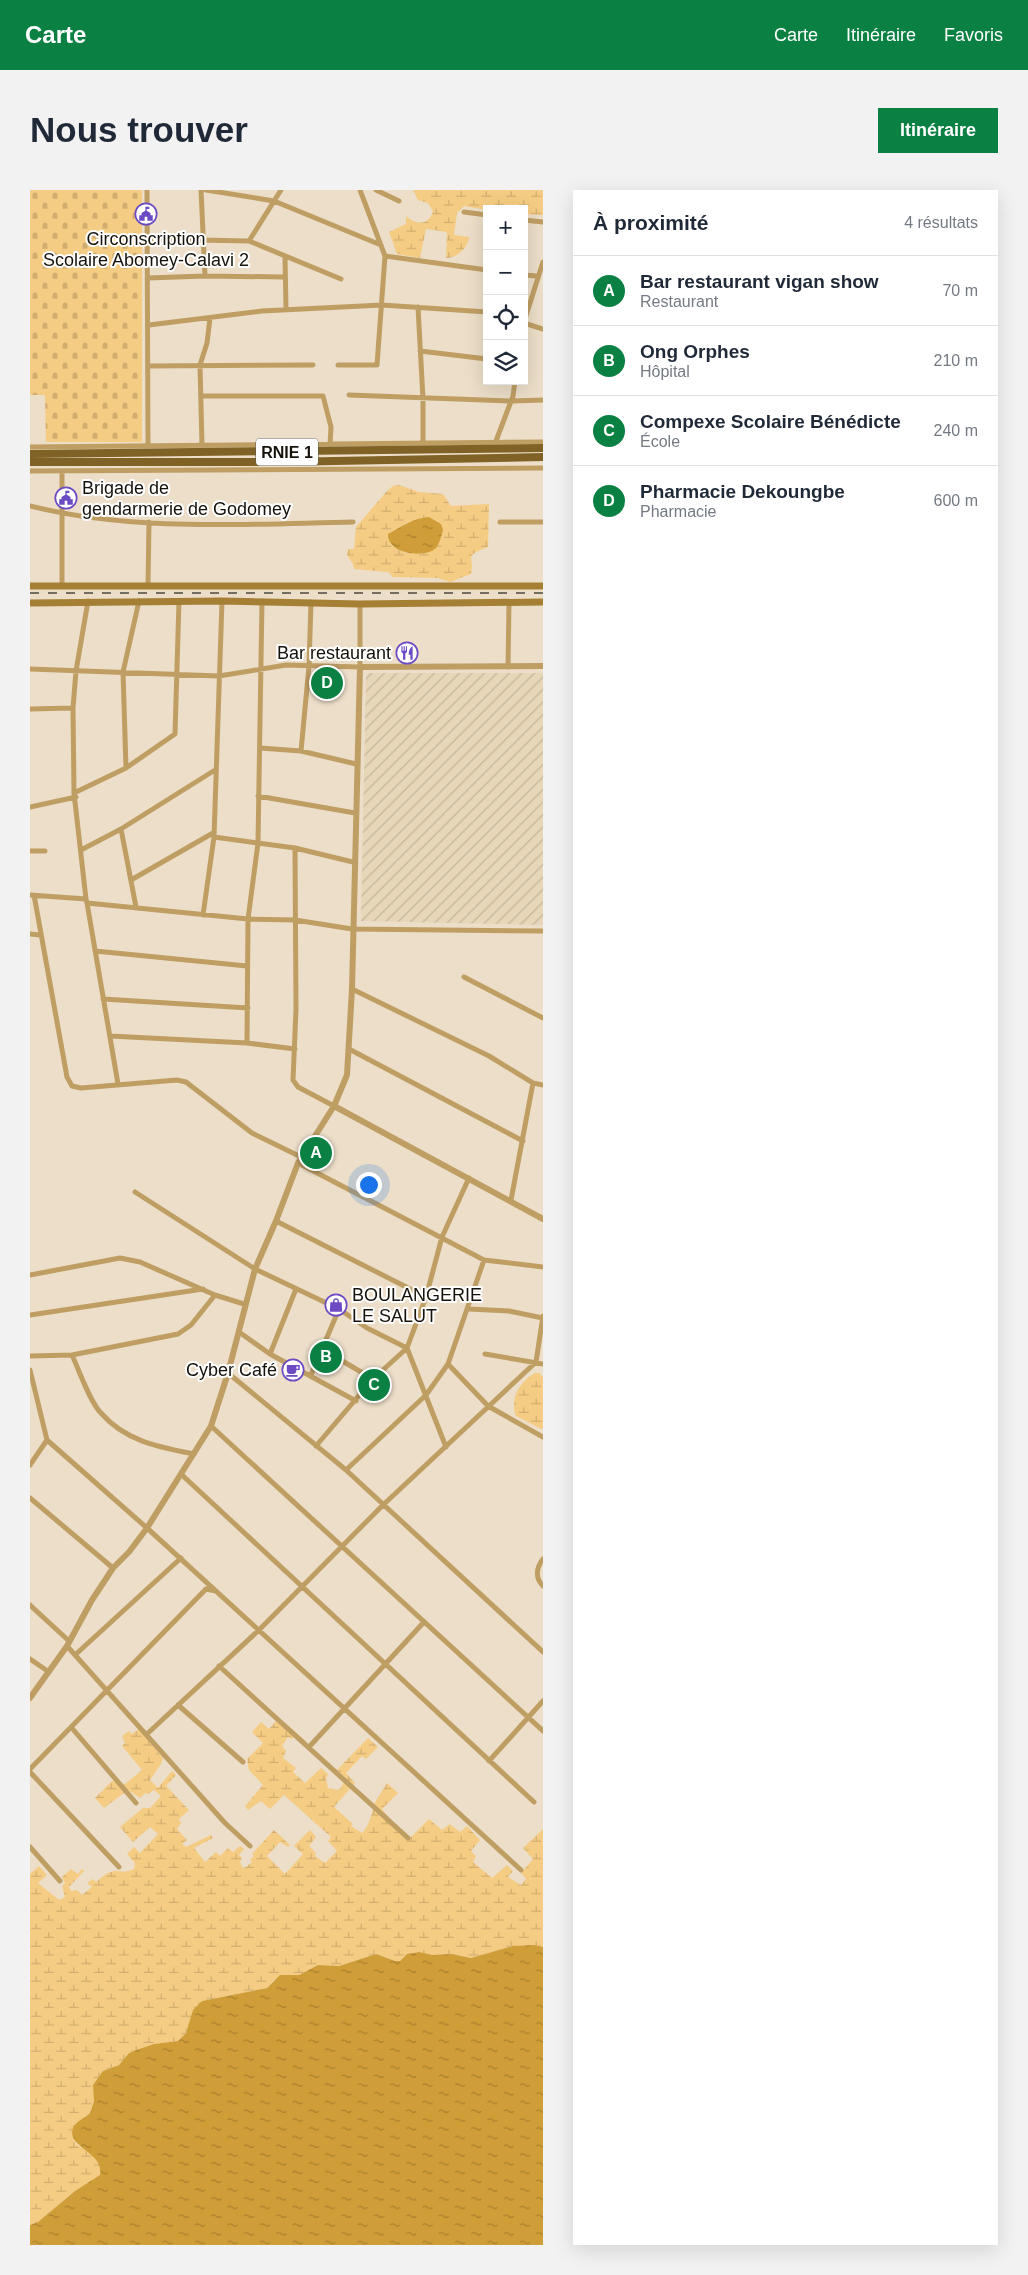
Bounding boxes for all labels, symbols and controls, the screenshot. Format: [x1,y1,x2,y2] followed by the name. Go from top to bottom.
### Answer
[25,21,86,48] text: Carte
[774,25,818,45] text: Carte
[846,25,916,45] text: Itinéraire
[944,25,1003,45] text: Favoris
[878,108,998,153] button: Itinéraire
[30,110,248,149] text: Nous trouver
[134,202,158,226] public building icon: Circonscription Scolaire Abomey-Calavi 2
[483,205,528,385] map controls
[483,205,528,250] button: +
[593,211,709,234] text: À proximité
[904,214,978,231] text: 4 résultats
[43,229,249,270] place label: Circonscription Scolaire Abomey-Calavi 2
[483,250,528,295] button: −
[640,271,879,292] text: Bar restaurant vigan show
[603,282,615,299] text: A
[942,282,978,299] text: 70 m
[640,293,718,310] text: Restaurant
[483,295,528,340] button: locate
[483,340,528,385] button: layers
[640,341,750,362] text: Ong Orphes
[603,352,615,369] text: B
[934,352,978,369] text: 210 m
[640,363,690,380] text: Hôpital
[640,411,901,432] text: Compexe Scolaire Bénédicte
[603,422,615,439] text: C
[934,422,978,439] text: 240 m
[640,433,680,450] text: École
[256,438,318,466] road number: RNIE 1
[82,478,291,519] place label: Brigade de gendarmerie de Godomey
[640,481,845,502] text: Pharmacie Dekoungbe
[54,486,78,510] public building icon: Brigade de gendarmerie de Godomey
[603,492,615,509] text: D
[934,492,978,509] text: 600 m
[640,503,716,520] text: Pharmacie
[395,641,419,665] restaurant icon: Bar restaurant
[277,643,391,663] place label: Bar restaurant
[311,664,343,702] pin: D
[300,1134,332,1172] pin: A
[356,1172,382,1198] your location
[352,1285,482,1326] place label: BOULANGERIE LE SALUT
[324,1293,348,1317] shop icon: BOULANGERIE LE SALUT
[310,1338,342,1376] pin: B
[281,1358,305,1382] cafe icon: Cyber Café
[186,1360,277,1380] place label: Cyber Café
[358,1366,390,1404] pin: C

